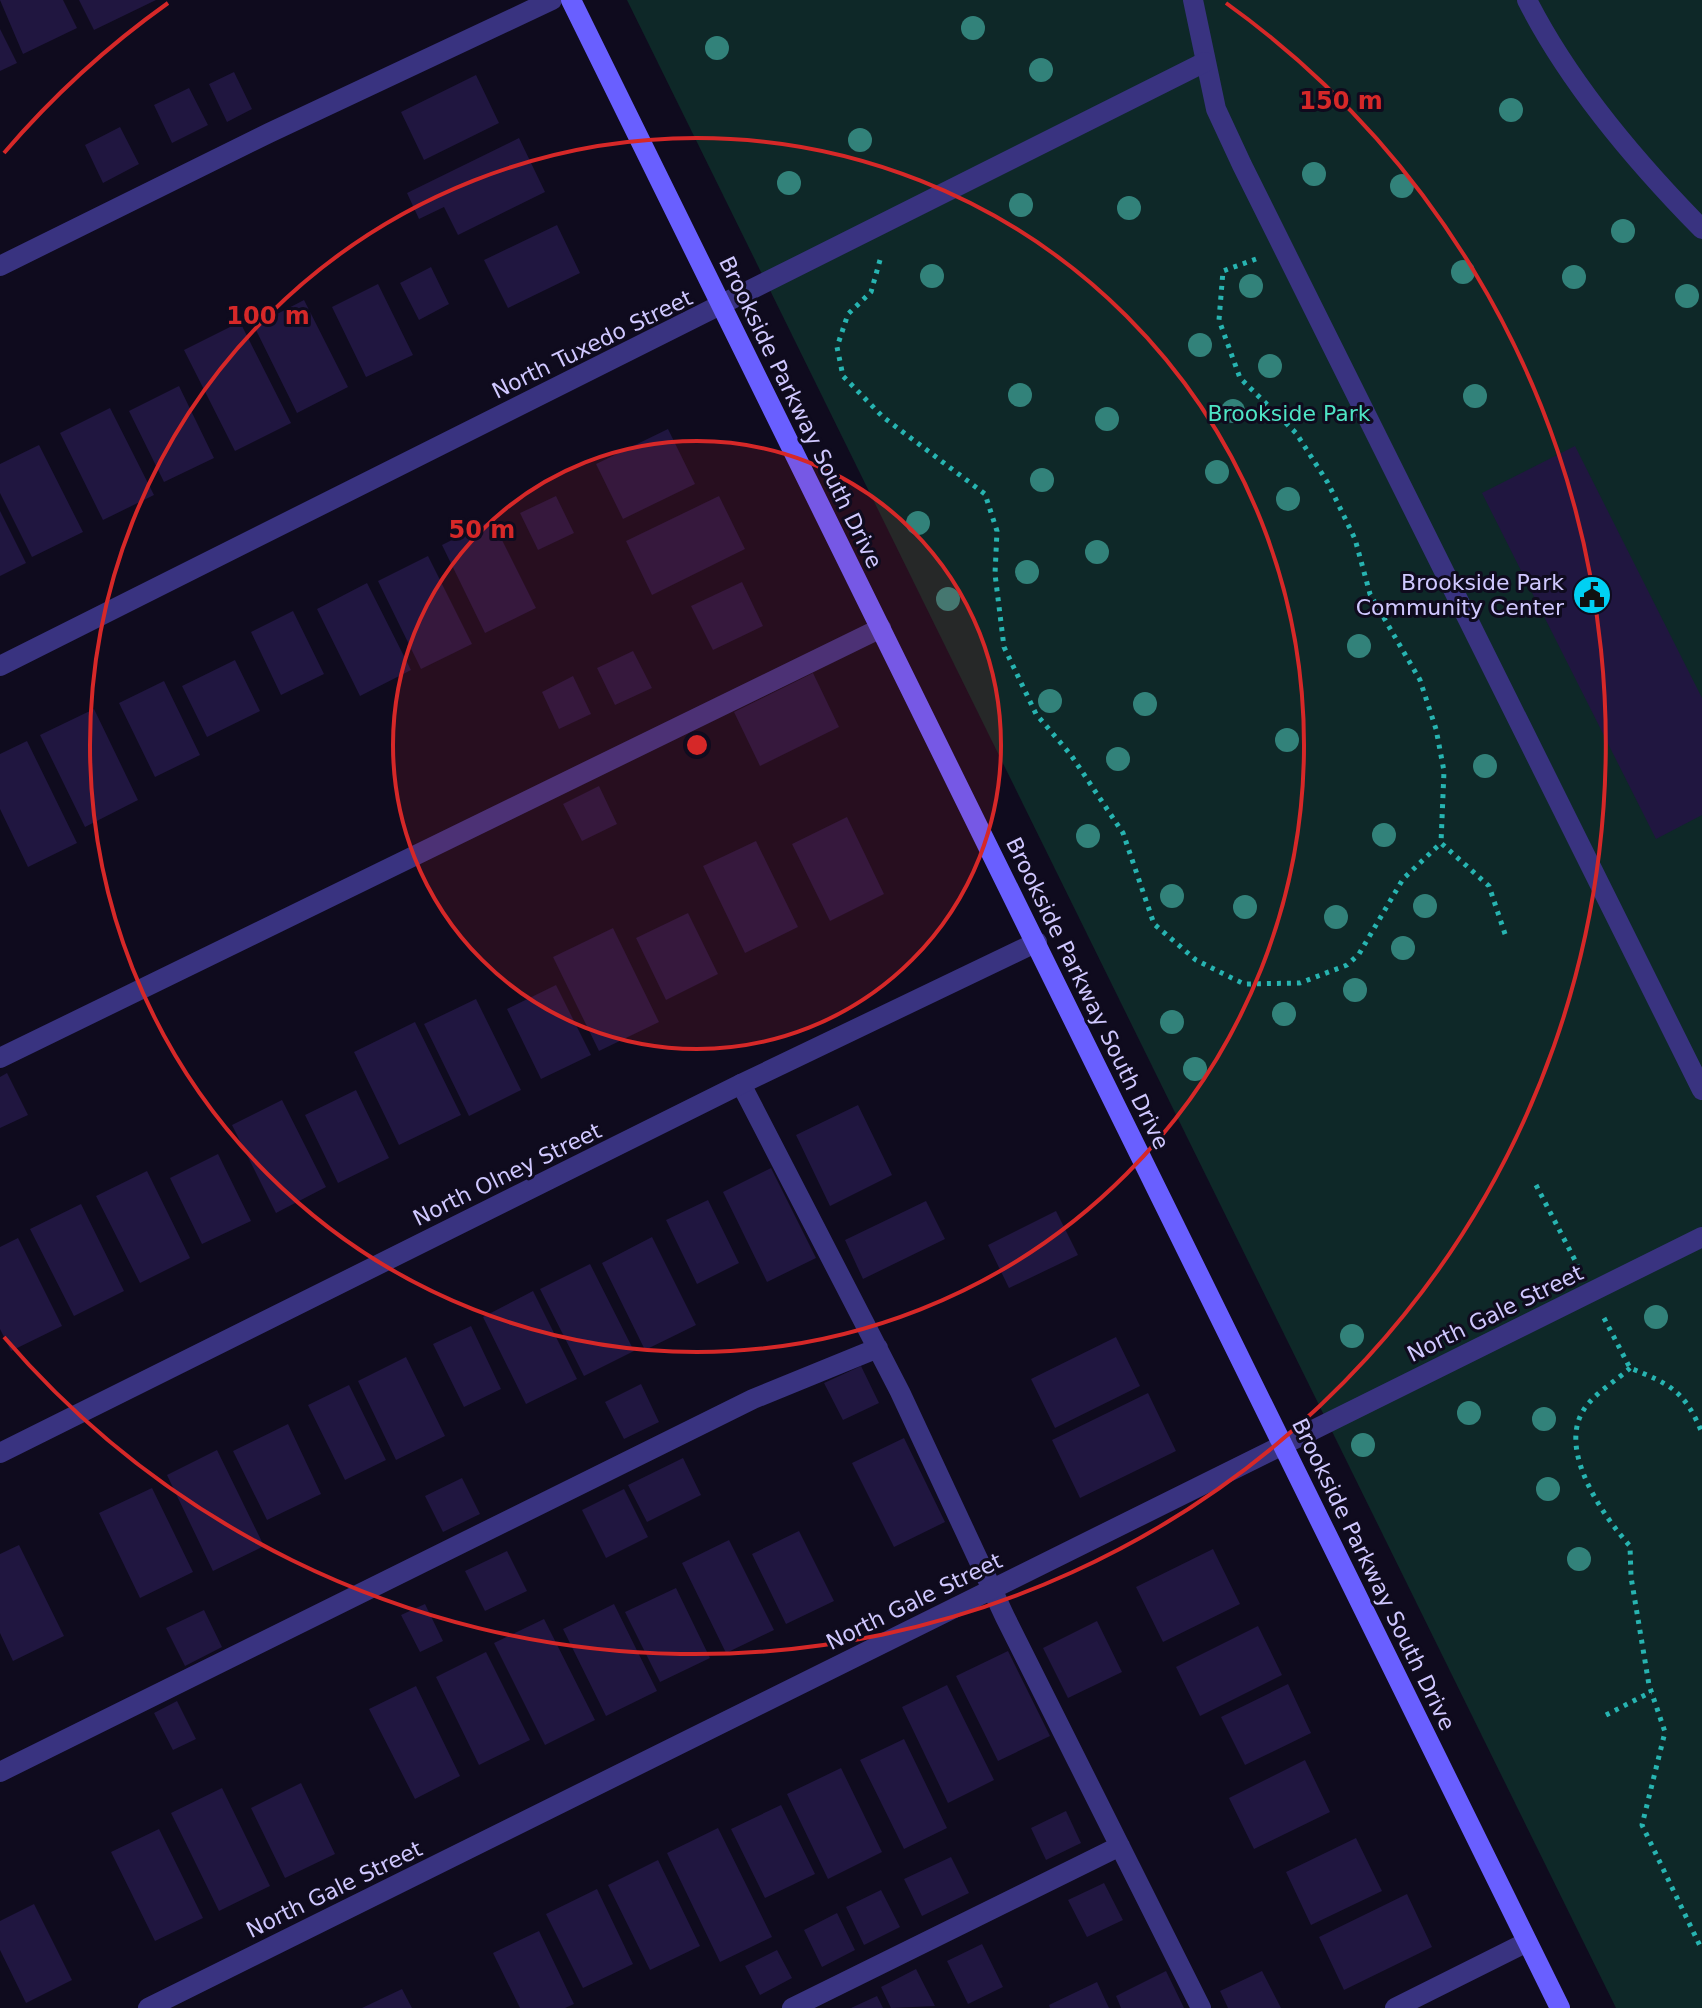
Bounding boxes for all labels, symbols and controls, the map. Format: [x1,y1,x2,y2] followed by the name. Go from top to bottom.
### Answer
[1299,87,1383,115] text: 150 m
[714,252,887,572] street label: Brookside Parkway South Drive
[488,285,697,404] street label: North Tuxedo Street
[226,302,310,330] text: 100 m
[1208,401,1371,426] park label: Brookside Park
[449,516,515,544] text: 50 m
[1356,570,1565,620] place label: Brookside Park Community Center
[1571,574,1613,616] public building icon: Brookside Park Community Center
[683,731,711,759] centre of rings
[1001,833,1174,1153] street label: Brookside Parkway South Drive
[409,1118,606,1231] street label: North Olney Street
[1403,1260,1588,1367] street label: North Gale Street
[1287,1414,1460,1734] street label: Brookside Parkway South Drive
[822,1548,1007,1655] street label: North Gale Street
[242,1836,427,1943] street label: North Gale Street

